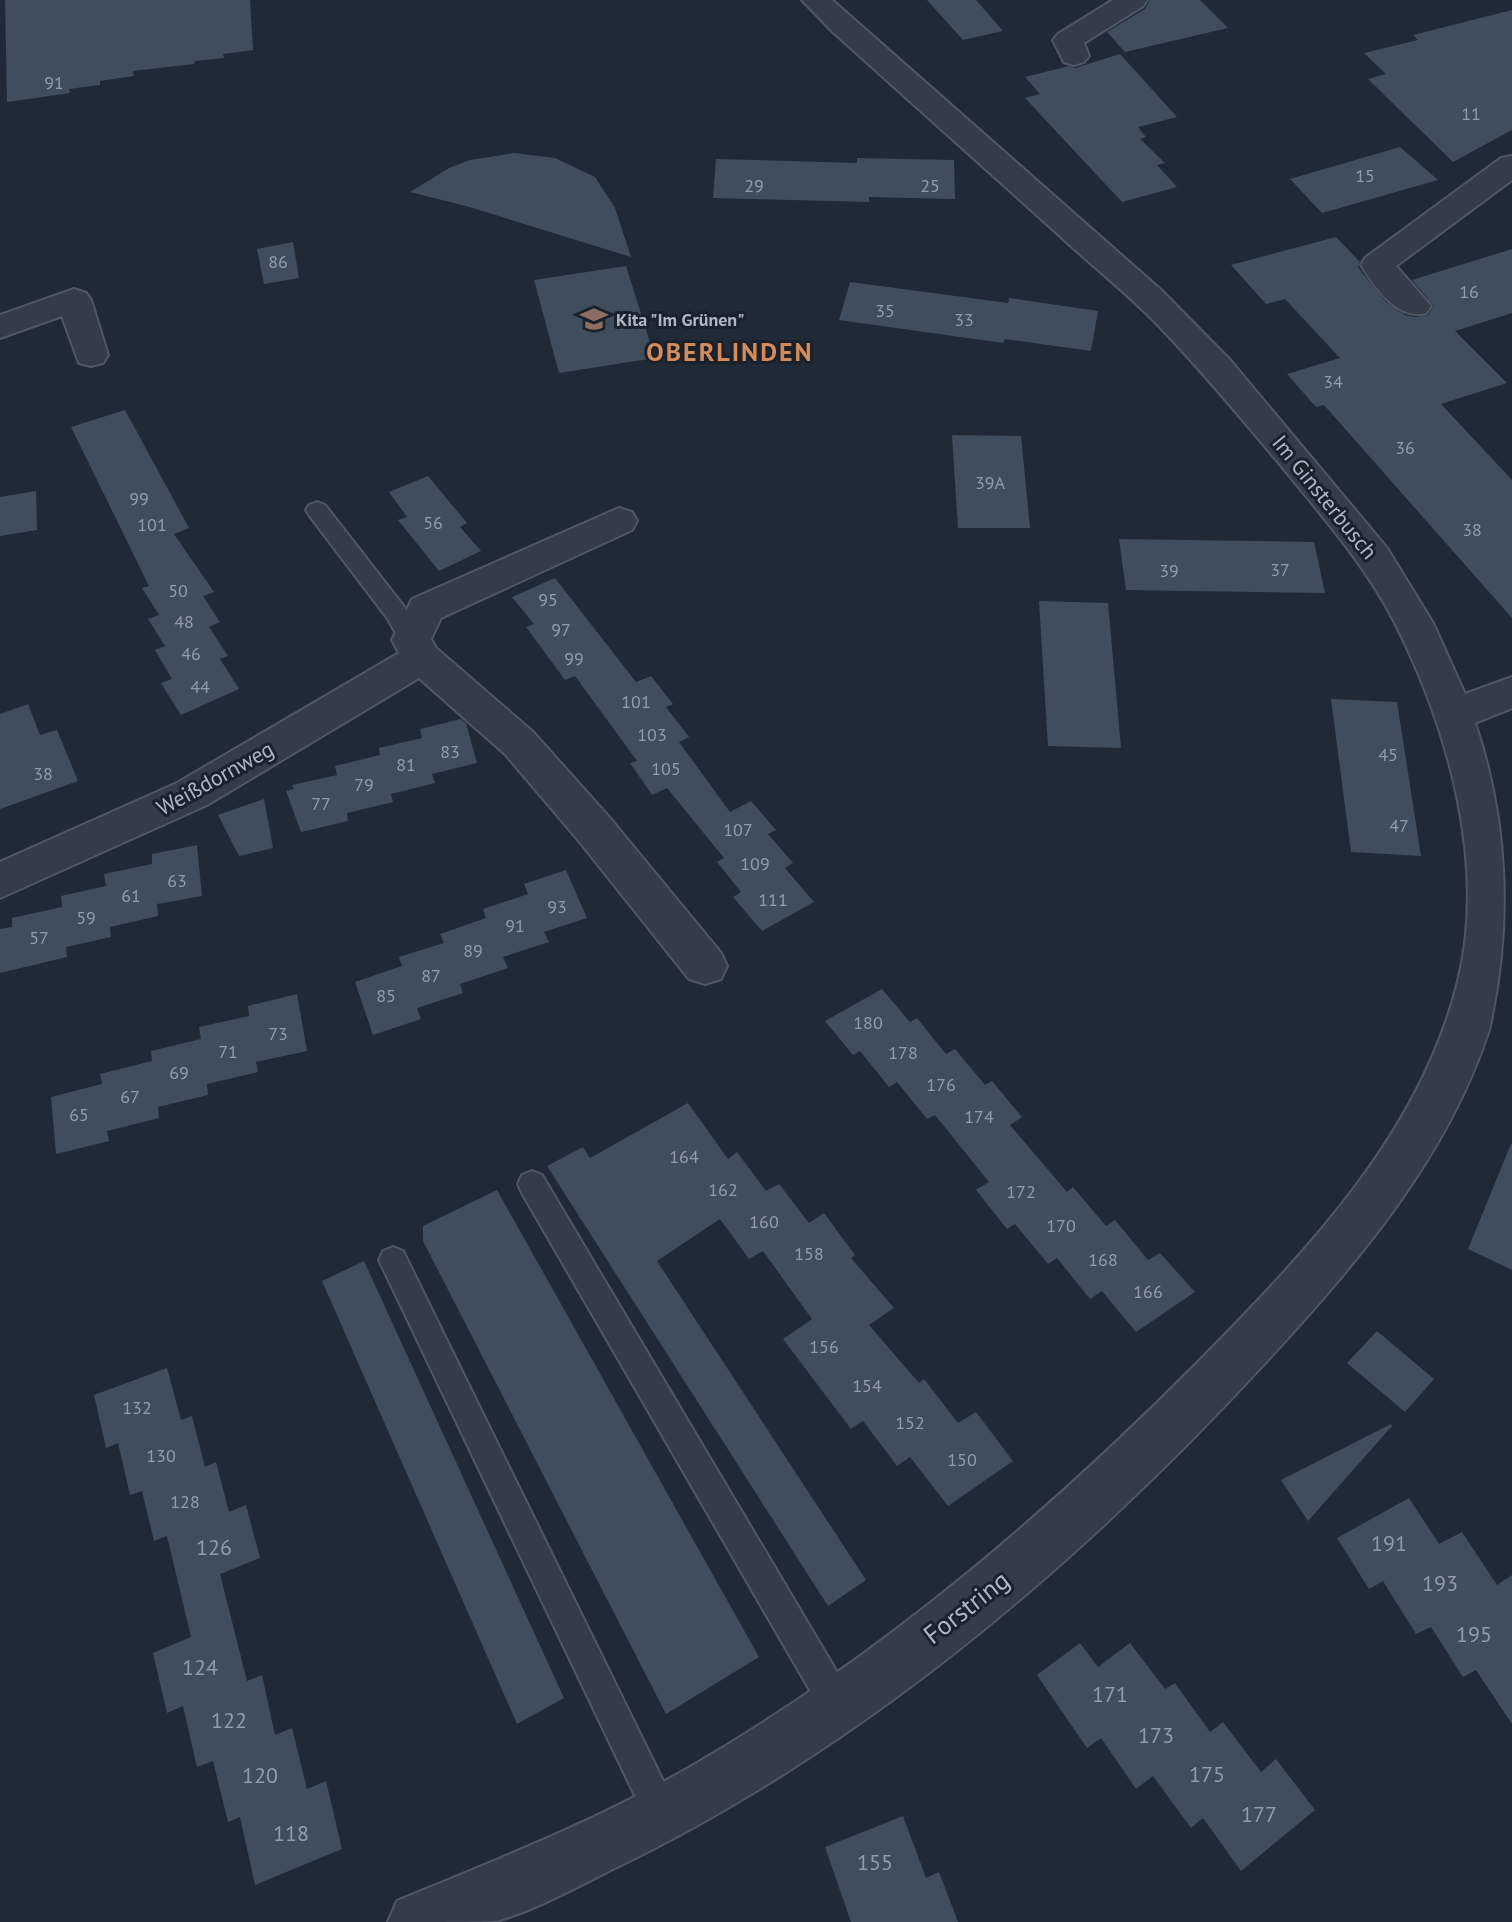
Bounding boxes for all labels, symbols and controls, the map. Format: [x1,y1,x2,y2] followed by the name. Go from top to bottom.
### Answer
[44,71,64,94] house number: 91
[1461,102,1481,125] house number: 11
[1355,164,1375,187] house number: 15
[744,174,764,197] house number: 29
[920,174,940,197] house number: 25
[268,250,288,273] house number: 86
[1459,280,1479,303] house number: 16
[875,299,895,322] house number: 35
[579,304,609,334] school or university icon: Kita "Im Grünen"
[616,308,744,331] place label: Kita "Im Grünen"
[954,308,974,331] house number: 33
[646,335,814,368] district label: OBERLINDEN
[1323,370,1343,393] house number: 34
[1266,429,1384,565] street label: Im Ginsterbusch
[1395,436,1415,459] house number: 36
[975,471,1006,494] house number: 39A
[129,487,149,510] house number: 99
[423,511,443,534] house number: 56
[137,513,167,536] house number: 101
[1462,518,1482,541] house number: 38
[1270,558,1290,581] house number: 37
[1159,559,1179,582] house number: 39
[168,579,188,602] house number: 50
[538,588,558,611] house number: 95
[174,610,194,633] house number: 48
[551,618,571,641] house number: 97
[181,642,201,665] house number: 46
[564,647,584,670] house number: 99
[190,675,210,698] house number: 44
[621,690,651,713] house number: 101
[637,723,667,746] house number: 103
[152,734,278,822] street label: Weißdornweg
[440,740,460,763] house number: 83
[1378,743,1398,766] house number: 45
[396,753,416,776] house number: 81
[651,757,681,780] house number: 105
[33,762,53,785] house number: 38
[354,773,374,796] house number: 79
[311,792,331,815] house number: 77
[1389,814,1409,837] house number: 47
[723,818,753,841] house number: 107
[740,852,770,875] house number: 109
[167,869,187,892] house number: 63
[121,884,141,907] house number: 61
[758,888,788,911] house number: 111
[547,895,567,918] house number: 93
[76,906,96,929] house number: 59
[505,914,525,937] house number: 91
[29,926,49,949] house number: 57
[463,939,483,962] house number: 89
[421,964,441,987] house number: 87
[376,984,396,1007] house number: 85
[853,1011,883,1034] house number: 180
[268,1022,288,1045] house number: 73
[218,1040,238,1063] house number: 71
[888,1041,918,1064] house number: 178
[169,1061,189,1084] house number: 69
[926,1073,956,1096] house number: 176
[120,1085,140,1108] house number: 67
[69,1103,89,1126] house number: 65
[964,1105,994,1128] house number: 174
[669,1145,699,1168] house number: 164
[708,1178,738,1201] house number: 162
[1006,1180,1036,1203] house number: 172
[749,1210,779,1233] house number: 160
[1046,1214,1076,1237] house number: 170
[794,1242,824,1265] house number: 158
[1088,1248,1118,1271] house number: 168
[1133,1280,1163,1303] house number: 166
[809,1335,839,1358] house number: 156
[852,1374,882,1397] house number: 154
[122,1396,152,1419] house number: 132
[895,1411,925,1434] house number: 152
[146,1444,176,1467] house number: 130
[947,1448,977,1471] house number: 150
[170,1490,200,1513] house number: 128
[1371,1529,1407,1557] house number: 191
[196,1533,232,1561] house number: 126
[916,1563,1016,1651] street label: Forstring
[1422,1569,1458,1597] house number: 193
[1456,1620,1492,1648] house number: 195
[182,1653,218,1681] house number: 124
[1092,1680,1128,1708] house number: 171
[211,1706,247,1734] house number: 122
[1138,1721,1174,1749] house number: 173
[1189,1760,1225,1788] house number: 175
[242,1761,278,1789] house number: 120
[1241,1800,1277,1828] house number: 177
[273,1819,309,1847] house number: 118
[857,1848,893,1876] house number: 155

